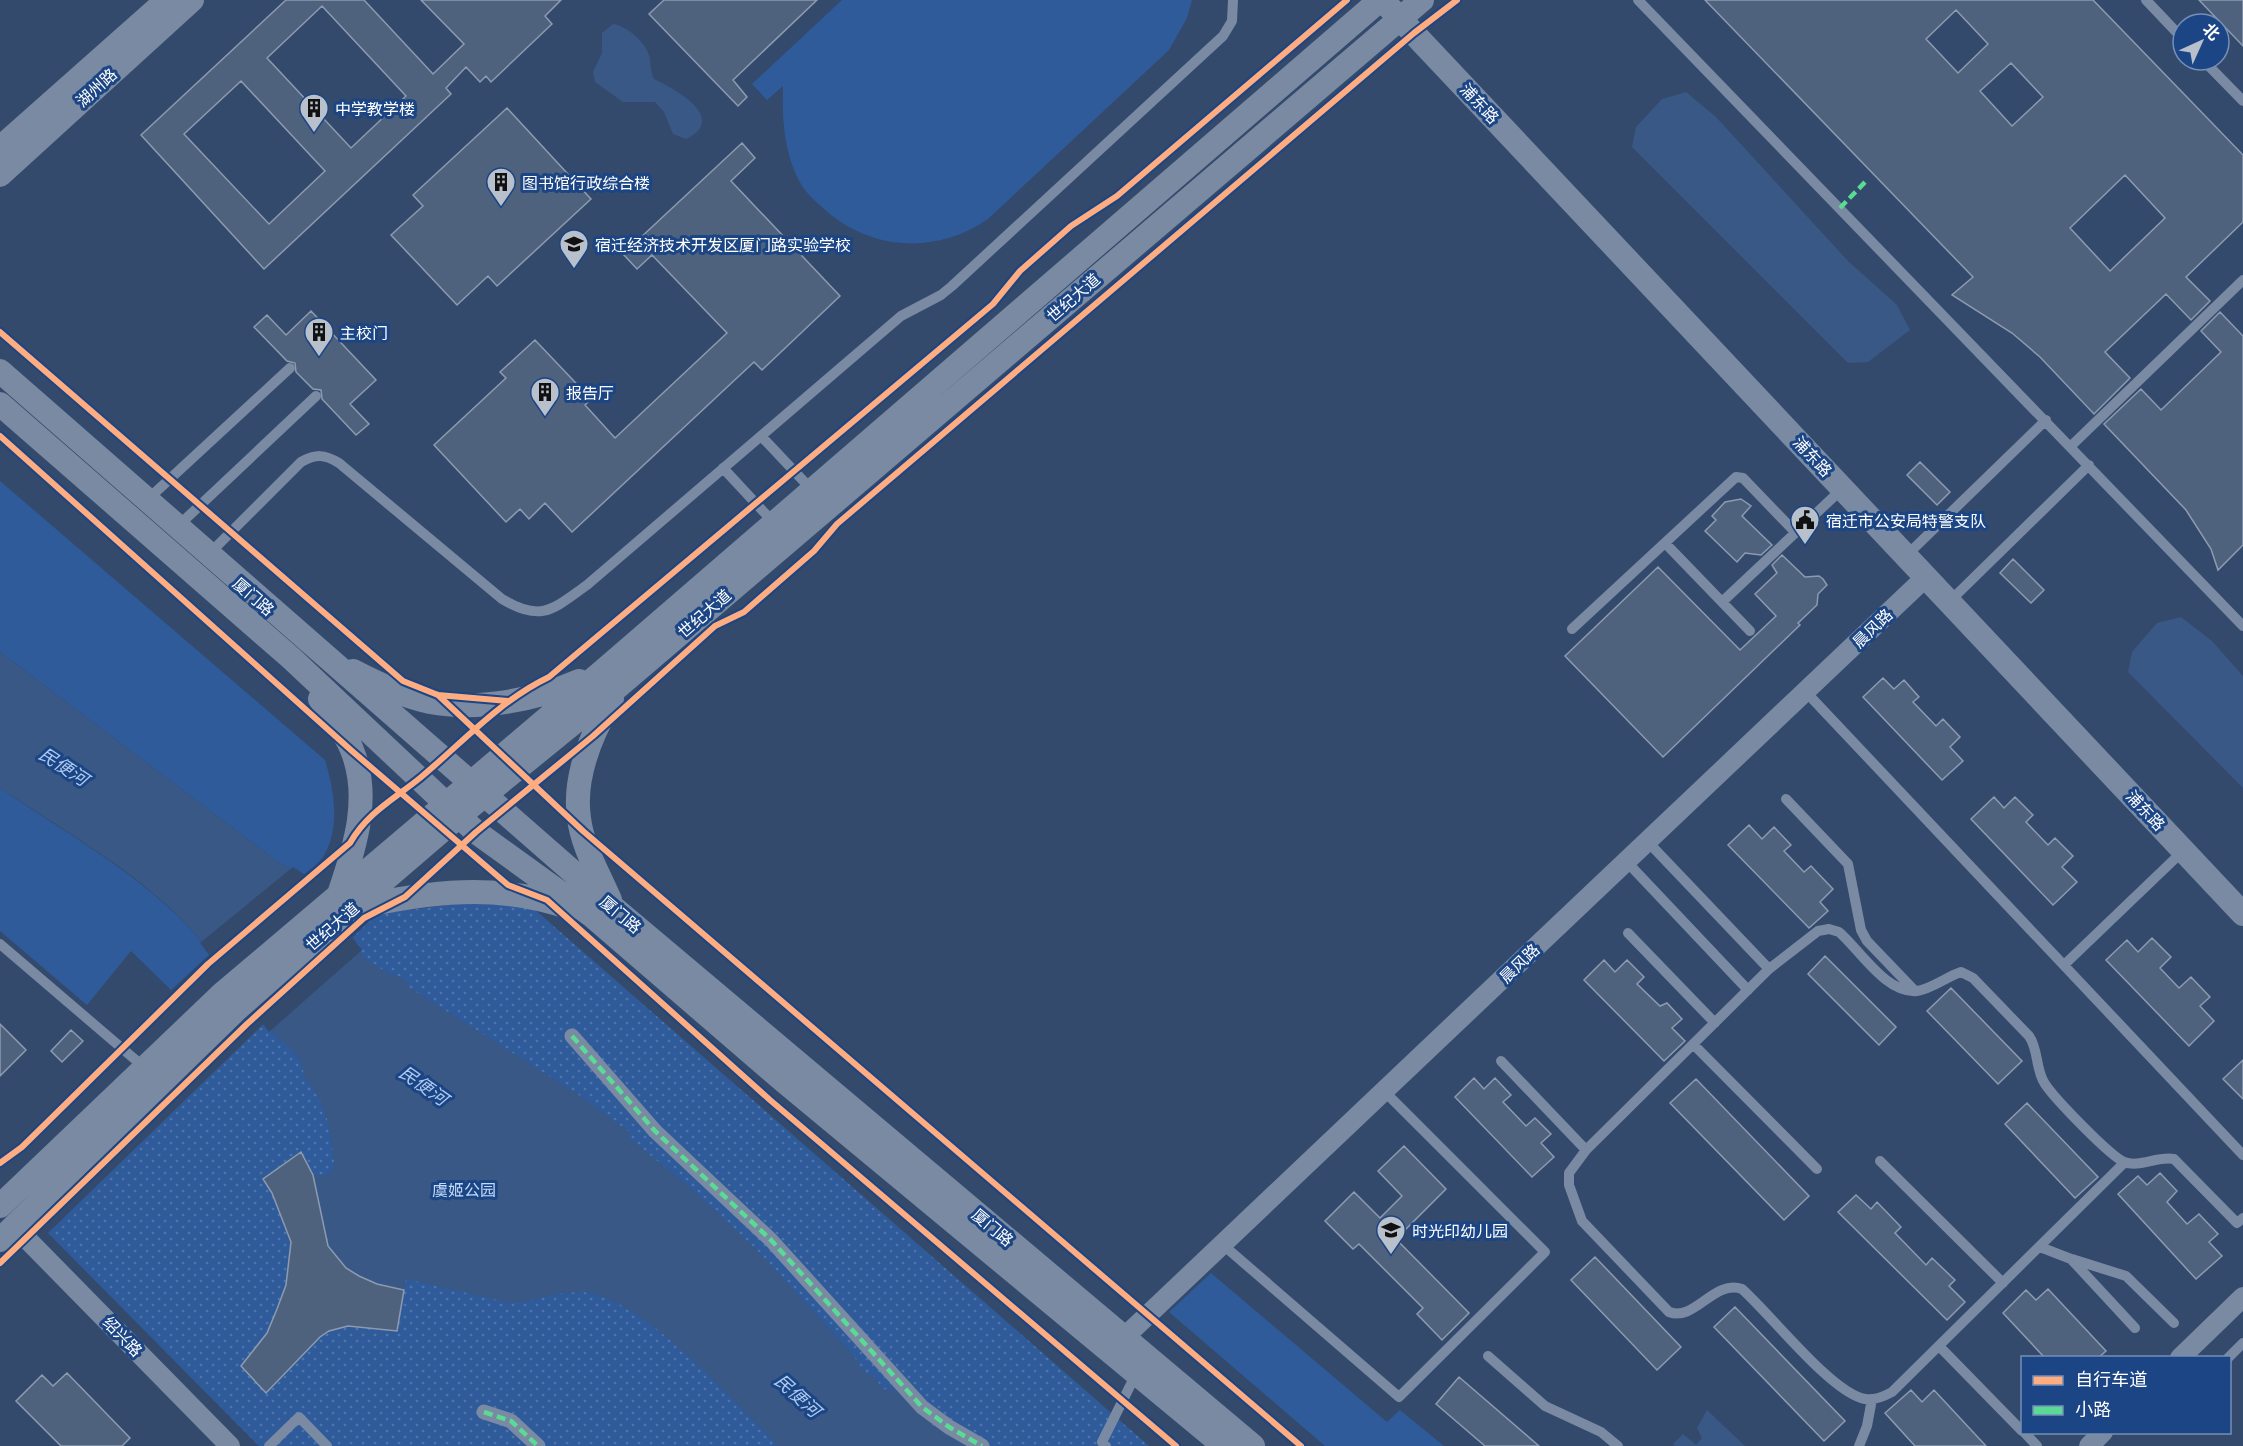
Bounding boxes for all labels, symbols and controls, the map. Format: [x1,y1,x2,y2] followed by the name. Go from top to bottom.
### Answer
[2171,12,2231,72] north arrow
[2200,19,2224,43] text: 北
[72,64,120,110] street label: 湖州路
[1457,79,1503,127] street label: 浦东路
[298,92,330,134] building icon: 中学教学楼
[335,99,415,118] place label: 中学教学楼
[485,166,517,208] building icon: 图书馆行政综合楼
[522,173,650,192] place label: 图书馆行政综合楼
[558,228,590,270] school or university icon: 宿迁经济技术开发区厦门路实验学校
[595,235,851,254] place label: 宿迁经济技术开发区厦门路实验学校
[1043,269,1103,325] street label: 世纪大道
[303,316,335,358] building icon: 主校门
[340,323,388,342] place label: 主校门
[529,376,561,418] building icon: 报告厅
[566,383,614,402] place label: 报告厅
[1790,432,1836,480] street label: 浦东路
[1789,504,1821,546] public building icon: 宿迁市公安局特警支队
[1826,511,1986,530] place label: 宿迁市公安局特警支队
[230,573,278,619] street label: 厦门路
[674,585,734,641] street label: 世纪大道
[1848,604,1896,652] street label: 晨风路
[35,742,95,792] water label: 民便河
[2123,786,2169,834] street label: 浦东路
[597,891,645,937] street label: 厦门路
[302,898,362,954] street label: 世纪大道
[1495,939,1543,987] street label: 晨风路
[396,1061,455,1111] water label: 民便河
[432,1180,496,1199] park label: 虞姬公园
[969,1204,1017,1250] street label: 厦门路
[1375,1214,1407,1256] school or university icon: 时光印幼儿园
[1412,1221,1508,1240] place label: 时光印幼儿园
[99,1312,147,1360] street label: 绍兴路
[2021,1356,2231,1434] legend
[2075,1368,2147,1390] text: 自行车道
[771,1369,828,1423] water label: 民便河
[2075,1398,2111,1420] text: 小路

